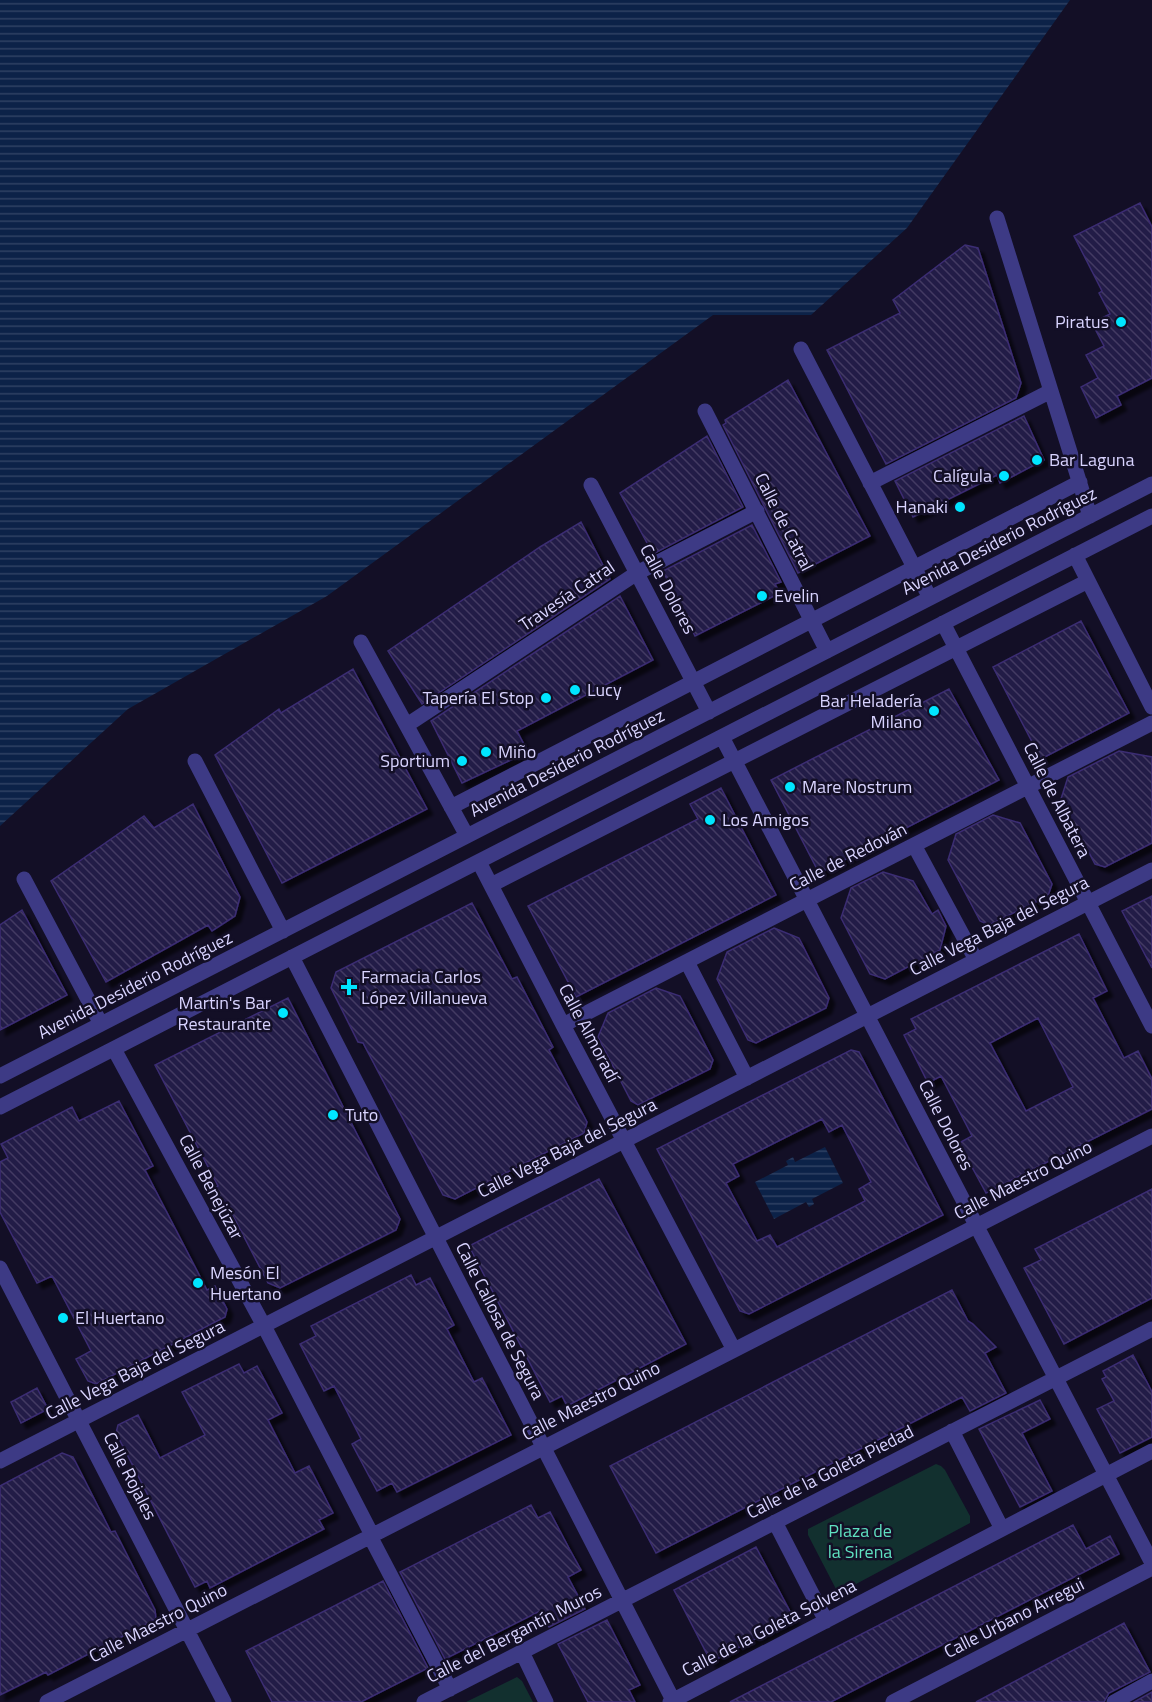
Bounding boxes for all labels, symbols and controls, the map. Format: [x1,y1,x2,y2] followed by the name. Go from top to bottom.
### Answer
[1055,308,1109,335] place label: Piratus
[1114,315,1128,329] marker: Piratus
[1049,446,1134,473] place label: Bar Laguna
[1030,453,1044,467] marker: Bar Laguna
[933,462,992,489] place label: Calígula
[748,468,821,576] street label: Calle de Catral
[997,469,1011,483] marker: Calígula
[897,480,1101,602] street label: Avenida Desiderio Rodríguez
[896,493,948,520] place label: Hanaki
[953,500,967,514] marker: Hanaki
[633,539,703,639] street label: Calle Dolores
[513,554,620,638] street label: Travesía Catral
[774,582,819,609] place label: Evelin
[755,589,769,603] marker: Evelin
[587,676,622,703] place label: Lucy
[568,683,582,697] marker: Lucy
[422,684,534,711] place label: Tapería El Stop
[820,687,922,735] place label: Bar Heladería Milano
[539,691,553,705] marker: Tapería El Stop
[465,702,669,824] street label: Avenida Desiderio Rodríguez
[927,704,941,718] marker: Bar Heladería Milano
[1017,737,1098,862] street label: Calle de Albatera
[498,738,536,765] place label: Miño
[479,745,493,759] marker: Miño
[380,747,450,774] place label: Sportium
[455,754,469,768] marker: Sportium
[802,773,912,800] place label: Mare Nostrum
[783,780,797,794] marker: Mare Nostrum
[722,806,809,833] place label: Los Amigos
[703,813,717,827] marker: Los Amigos
[784,815,911,898] street label: Calle de Redován
[904,869,1093,983] street label: Calle Vega Baja del Segura
[33,924,237,1046] street label: Avenida Desiderio Rodríguez
[361,963,487,1011] place label: Farmacia Carlos López Villanueva
[552,979,628,1089] street label: Calle Almoradí
[342,980,356,994] marker: Farmacia Carlos López Villanueva
[177,989,271,1037] place label: Martin's Bar Restaurante
[276,1006,290,1020] marker: Martin's Bar Restaurante
[912,1075,981,1175] street label: Calle Dolores
[472,1091,661,1205] street label: Calle Vega Baja del Segura
[345,1101,378,1128] place label: Tuto
[326,1108,340,1122] marker: Tuto
[172,1129,251,1244] street label: Calle Benejúzar
[949,1133,1097,1226] street label: Calle Maestro Quino
[449,1237,552,1404] street label: Calle Callosa de Segura
[210,1259,282,1307] place label: Mesón El Huertano
[191,1276,205,1290] marker: Mesón El Huertano
[75,1304,165,1331] place label: El Huertano
[56,1311,70,1325] marker: El Huertano
[40,1313,229,1427] street label: Calle Vega Baja del Segura
[517,1354,665,1447] street label: Calle Maestro Quino
[741,1418,918,1526] street label: Calle de la Goleta Piedad
[97,1427,164,1524] street label: Calle Rojales
[828,1517,892,1565] park label: Plaza de la Sirena
[939,1570,1089,1665] street label: Calle Urbano Arregui
[677,1572,861,1683] street label: Calle de la Goleta Solvena
[84,1576,232,1669] street label: Calle Maestro Quino
[421,1578,606,1690] street label: Calle del Bergantín Muros

